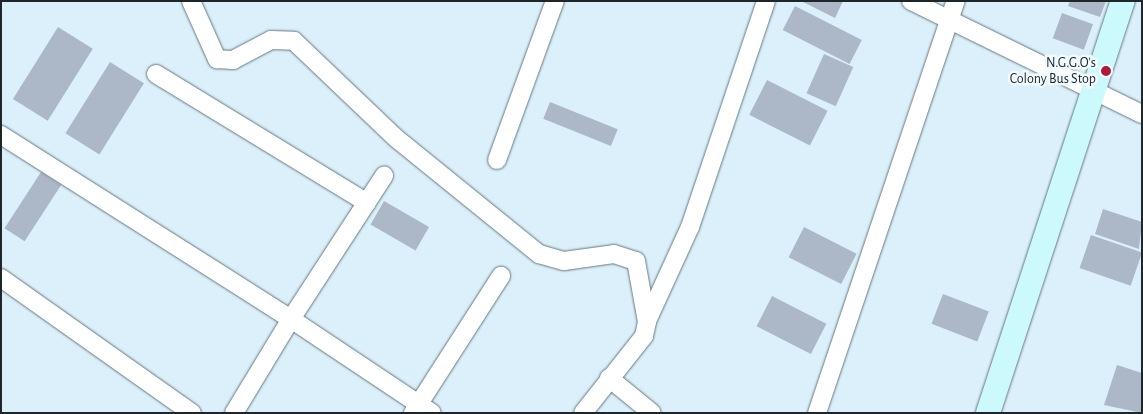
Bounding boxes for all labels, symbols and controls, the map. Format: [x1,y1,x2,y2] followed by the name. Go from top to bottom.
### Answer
[1010,55,1096,88] place label: N.G.G.O's Colony Bus Stop
[1100,65,1112,77] marker: N.G.G.O's Colony Bus Stop

